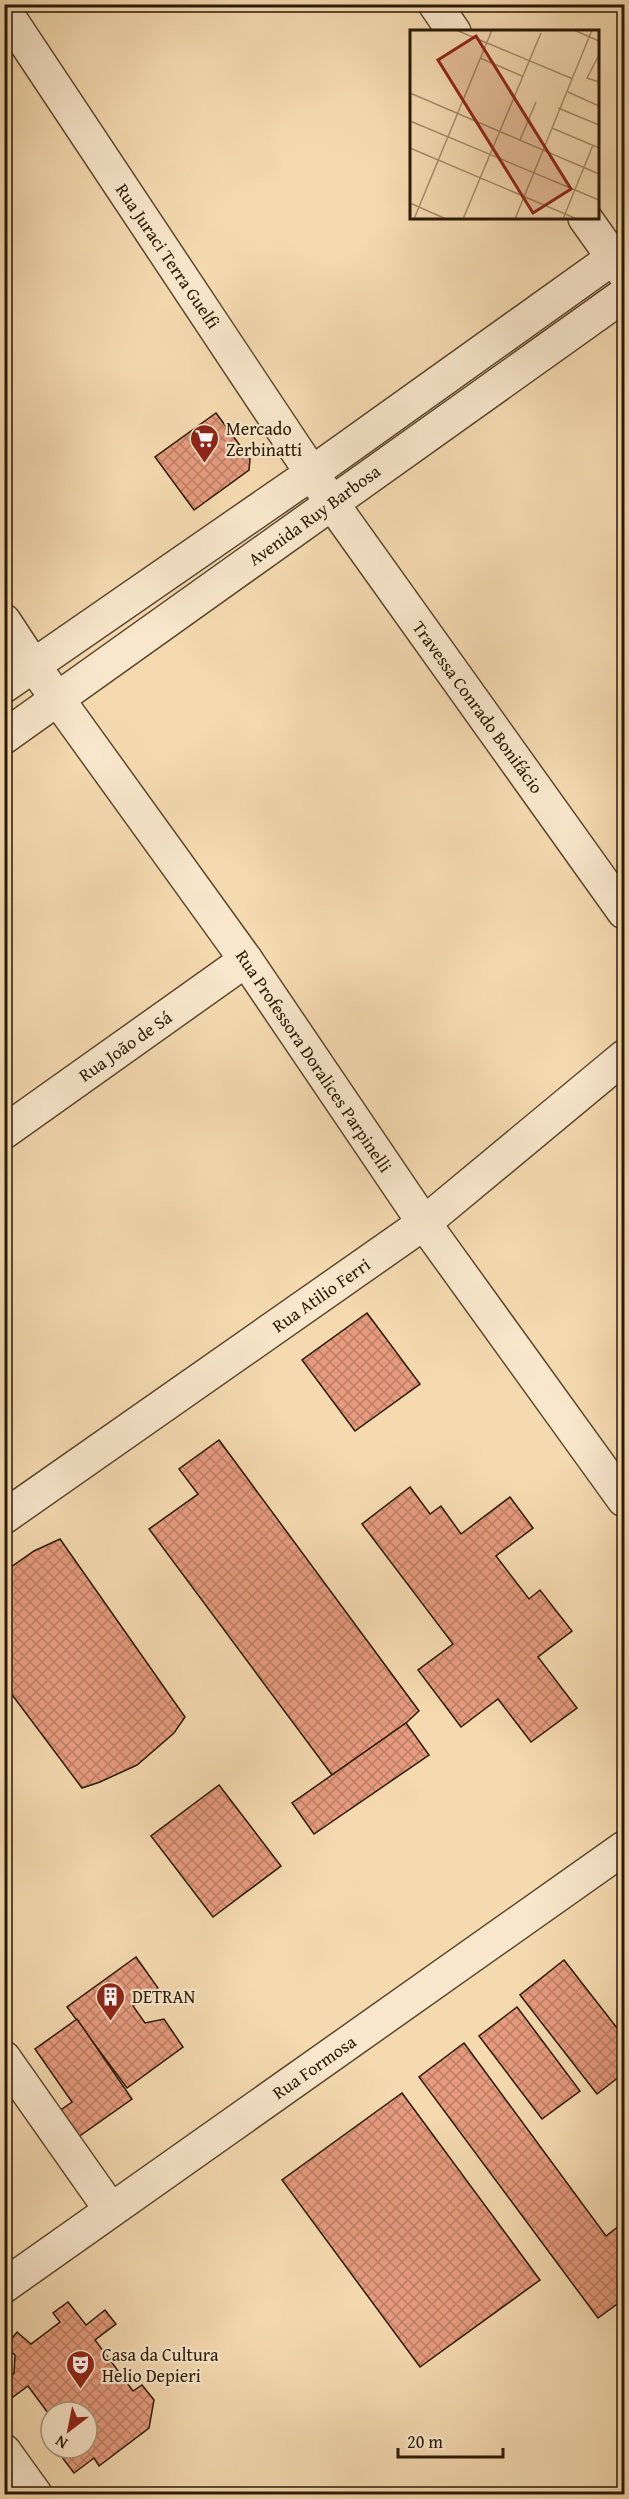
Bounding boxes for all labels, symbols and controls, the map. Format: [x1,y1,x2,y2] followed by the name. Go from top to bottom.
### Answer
[410,30,599,219] inset map
[109,178,227,334] street label: Rua Juraci Terra Guelfi
[226,415,302,463] place label: Mercado Zerbinatti
[189,422,221,464] supermarket icon: Mercado Zerbinatti
[242,457,386,572] street label: Avenida Ruy Barbosa
[406,615,550,799] street label: Travessa Conrado Bonifácio
[229,944,399,1178] street label: Rua Professora Doralices Parpinelli
[73,1004,178,1088] street label: Rua João de Sá
[266,1251,376,1339] street label: Rua Atilio Ferri
[95,1980,127,2022] building icon: DETRAN
[132,1983,195,2010] place label: DETRAN
[267,2028,362,2106] street label: Rua Formosa
[102,2341,219,2389] place label: Casa da Cultura Helio Depieri
[65,2348,97,2390] theatre icon: Casa da Cultura Helio Depieri
[39,2400,99,2460] north arrow
[398,2421,503,2459] scale bar
[407,2428,443,2455] text: 20 m
[50,2430,72,2456] text: N

